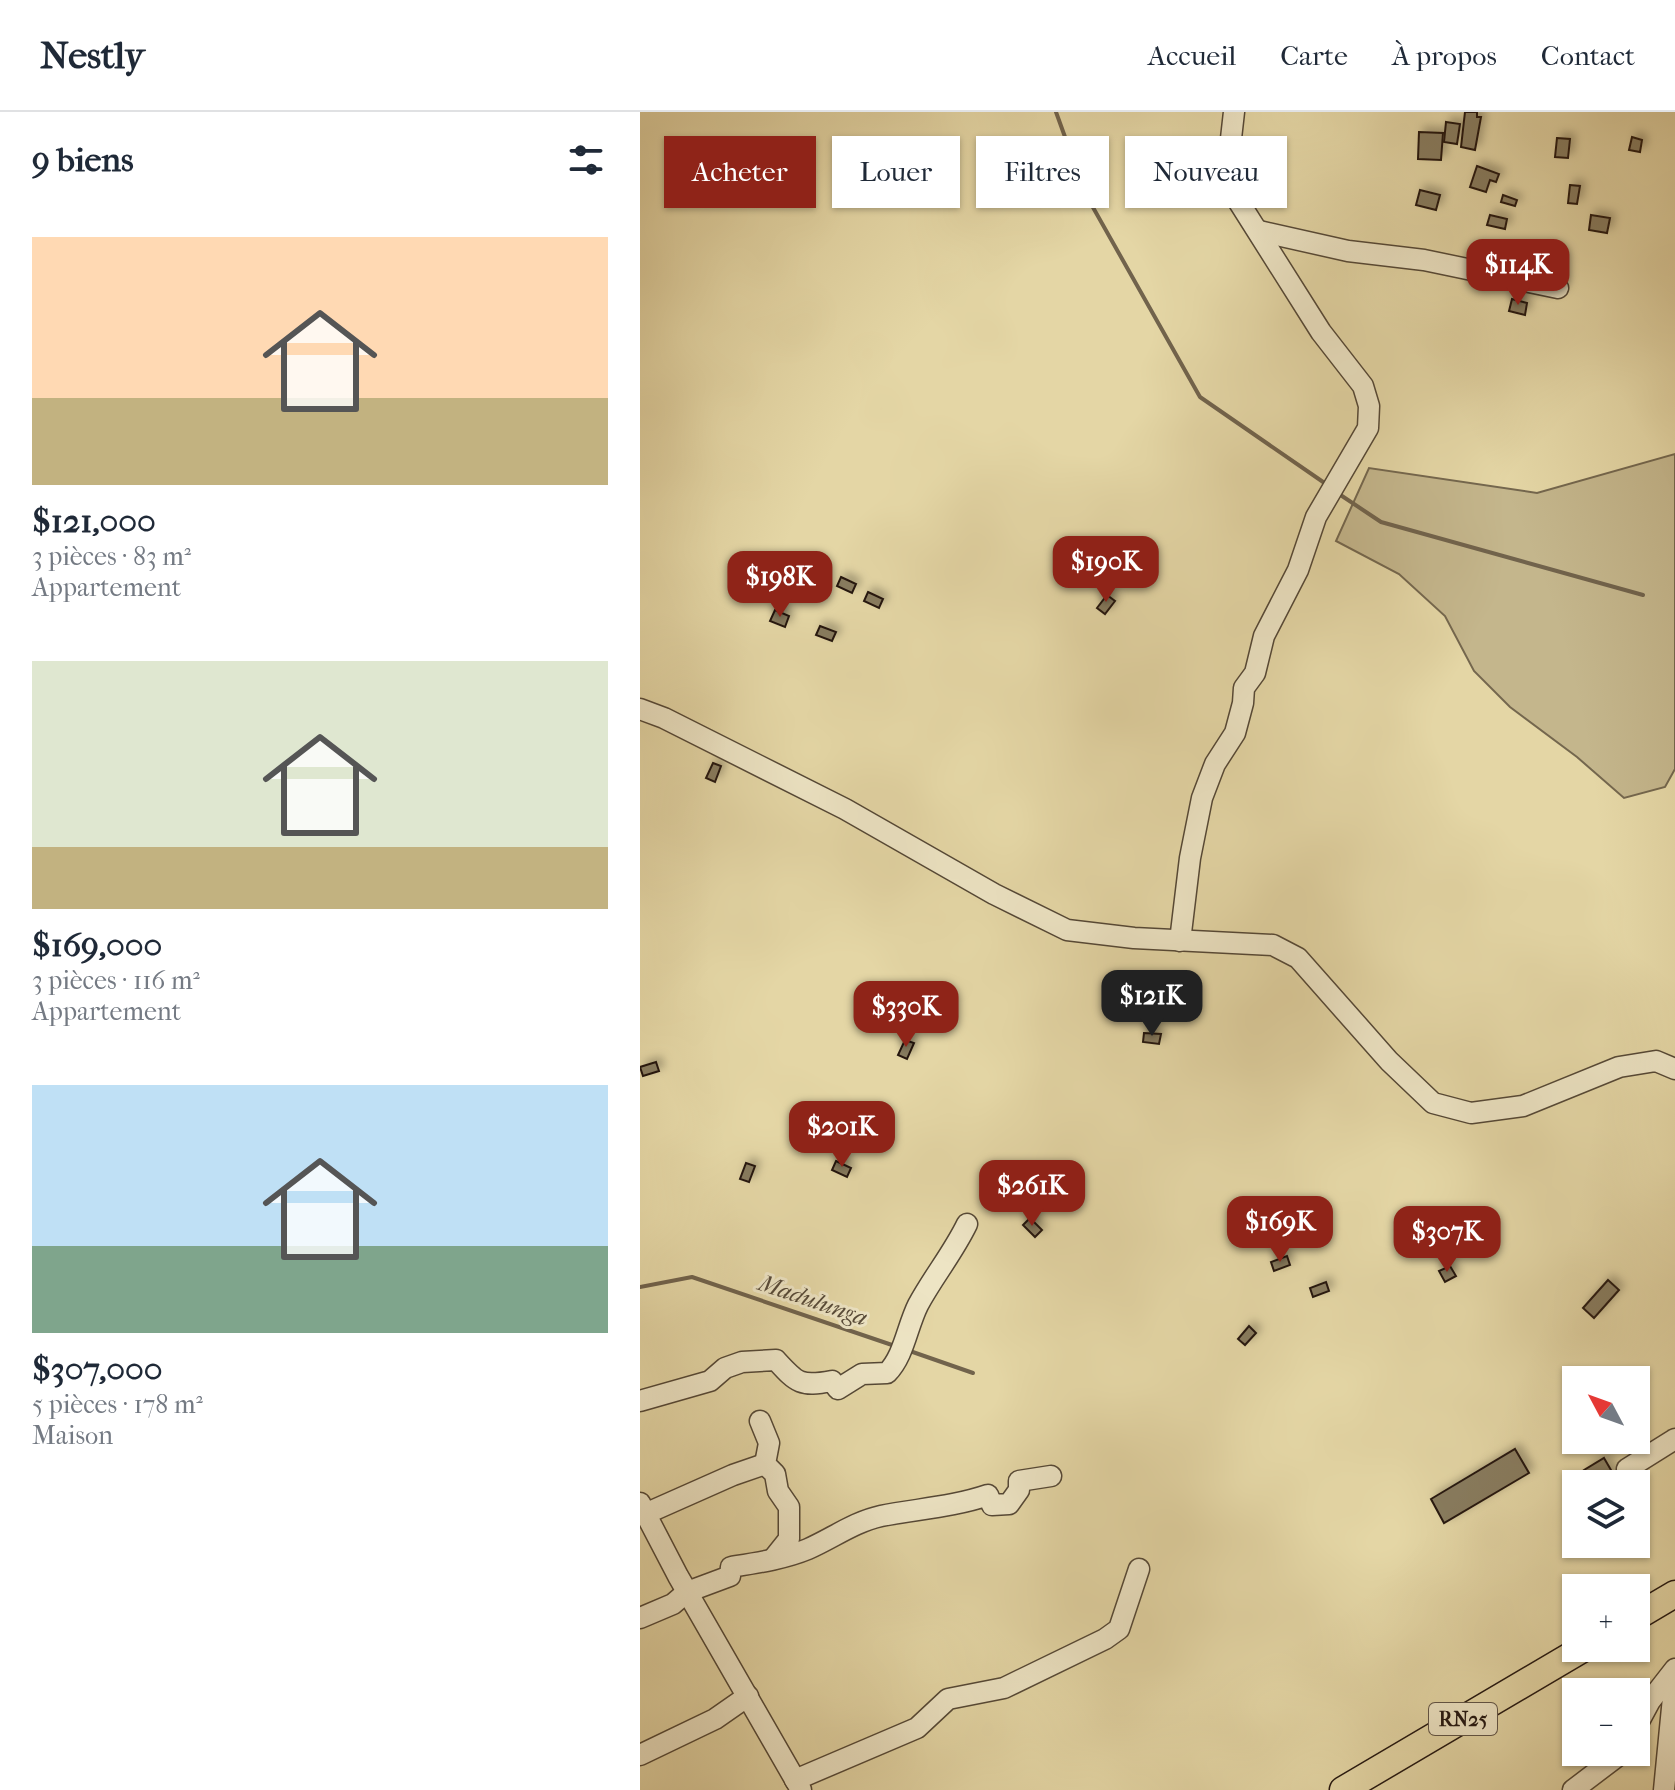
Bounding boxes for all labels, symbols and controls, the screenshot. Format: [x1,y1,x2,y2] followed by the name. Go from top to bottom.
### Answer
[40,33,145,78] text: Nestly
[1148,39,1236,72] text: Accueil
[1280,39,1348,72] text: Carte
[1392,39,1497,72] text: À propos
[1541,39,1635,72] text: Contact
[664,136,816,208] chip: Acheter
[832,136,960,208] chip: Louer
[976,136,1109,208] chip: Filtres
[1125,136,1287,208] chip: Nouveau
[564,138,608,182] icon: filters
[32,140,134,180] text: 9 biens
[1462,239,1574,307] pin: $114K
[1484,249,1552,280] text: $114K
[248,289,392,433] icon: home
[32,501,156,541] text: $121,000
[1050,536,1162,604] pin: $190K
[32,541,191,572] text: 3 pièces · 83 m²
[1071,546,1141,577] text: $190K
[724,551,836,619] pin: $198K
[745,561,815,592] text: $198K
[32,572,181,603] text: Appartement
[248,713,392,857] icon: home
[32,925,162,965] text: $169,000
[32,965,200,996] text: 3 pièces · 116 m²
[1096,970,1208,1038] pin: $121K
[1119,980,1185,1011] text: $121K
[850,981,962,1049] pin: $330K
[872,991,940,1022] text: $330K
[32,996,181,1027] text: Appartement
[786,1101,898,1169] pin: $201K
[807,1111,877,1142] text: $201K
[248,1137,392,1281] icon: home
[976,1160,1088,1228] pin: $261K
[997,1170,1067,1201] text: $261K
[1224,1196,1336,1264] pin: $169K
[1245,1206,1315,1237] text: $169K
[1391,1206,1503,1274] pin: $307K
[1412,1216,1482,1247] text: $307K
[753,1268,871,1332] water label: Madulunga
[32,1349,163,1389] text: $307,000
[1562,1366,1650,1454] north arrow
[1562,1366,1650,1766] map controls
[32,1389,203,1420] text: 5 pièces · 178 m²
[32,1420,113,1451] text: Maison
[1562,1470,1650,1558] button: layers
[1562,1574,1650,1662] button: +
[1562,1678,1650,1766] button: −
[1429,1703,1497,1735] road number: RN25

